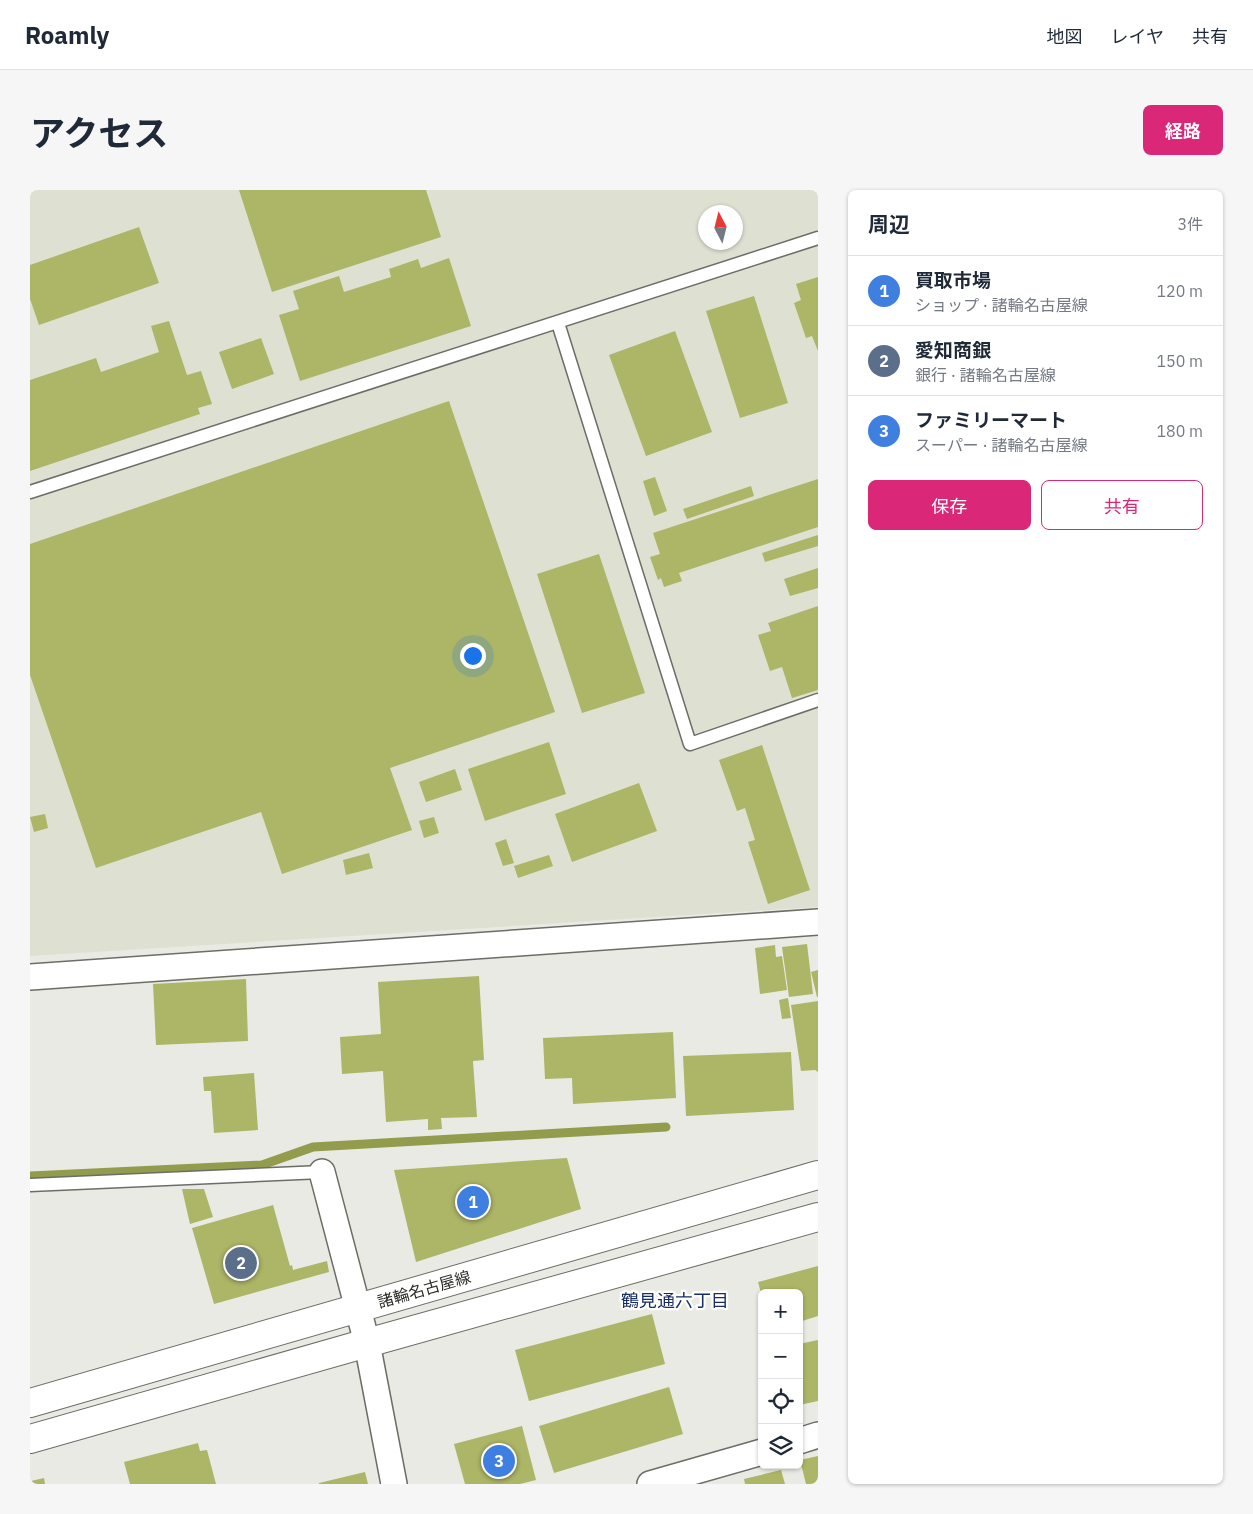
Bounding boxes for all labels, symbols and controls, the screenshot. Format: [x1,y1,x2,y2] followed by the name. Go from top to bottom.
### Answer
[25,19,109,51] text: Roamly
[1047,25,1083,48] text: 地図
[1111,25,1164,48] text: レイヤ
[1192,25,1228,48] text: 共有
[1143,105,1223,155] button: 経路
[30,110,168,156] text: アクセス
[698,205,743,250] north arrow
[868,210,910,238] text: 周辺
[1177,214,1203,234] text: 3件
[915,268,991,292] text: 買取市場
[879,281,889,301] text: 1
[1156,281,1203,301] text: 120 m
[915,295,1088,315] text: ショップ · 諸輪名古屋線
[915,338,991,362] text: 愛知商銀
[879,351,889,371] text: 2
[1156,351,1203,371] text: 150 m
[915,365,1056,385] text: 銀行 · 諸輪名古屋線
[915,408,1067,432] text: ファミリーマート
[879,421,889,441] text: 3
[1156,421,1203,441] text: 180 m
[915,435,1088,455] text: スーパー · 諸輪名古屋線
[868,480,1031,530] button: 保存
[1041,480,1203,530] button: 共有
[460,643,486,669] your location
[457,1183,489,1221] pin: 1
[225,1244,257,1282] pin: 2
[375,1266,473,1312] street label: 諸輪名古屋線
[621,1289,729,1312] district label: 鶴見通六丁目
[758,1289,803,1469] map controls
[758,1289,803,1334] button: +
[758,1334,803,1379] button: −
[758,1379,803,1424] button: locate
[758,1424,803,1469] button: layers
[483,1442,515,1480] pin: 3

